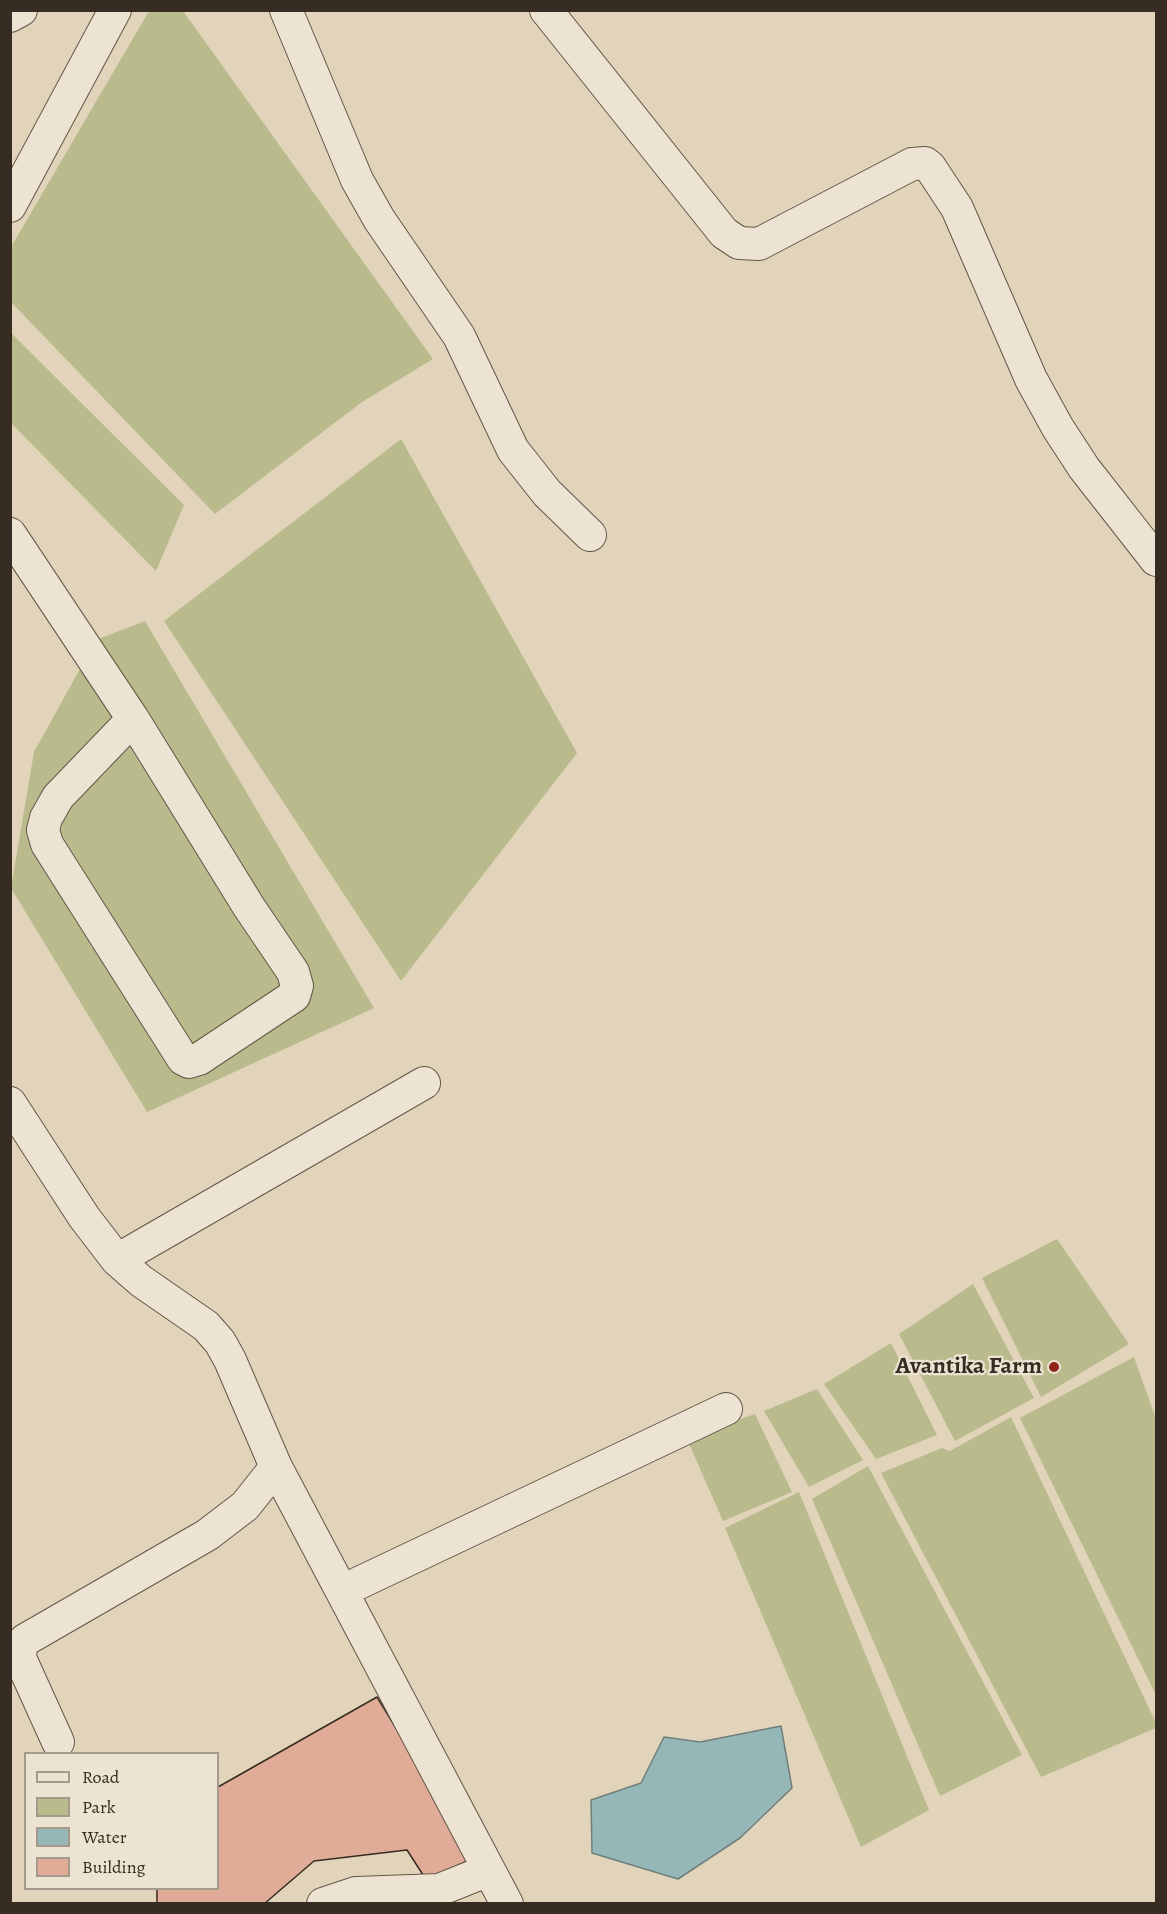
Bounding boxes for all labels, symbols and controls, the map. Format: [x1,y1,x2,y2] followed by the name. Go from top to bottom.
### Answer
[896,1353,1042,1381] place label: Avantika Farm
[1047,1360,1061,1374] marker: Avantika Farm
[24,1752,219,1890] legend
[82,1765,119,1789] text: Road
[82,1795,116,1819] text: Park
[82,1825,127,1849] text: Water
[82,1855,146,1879] text: Building

